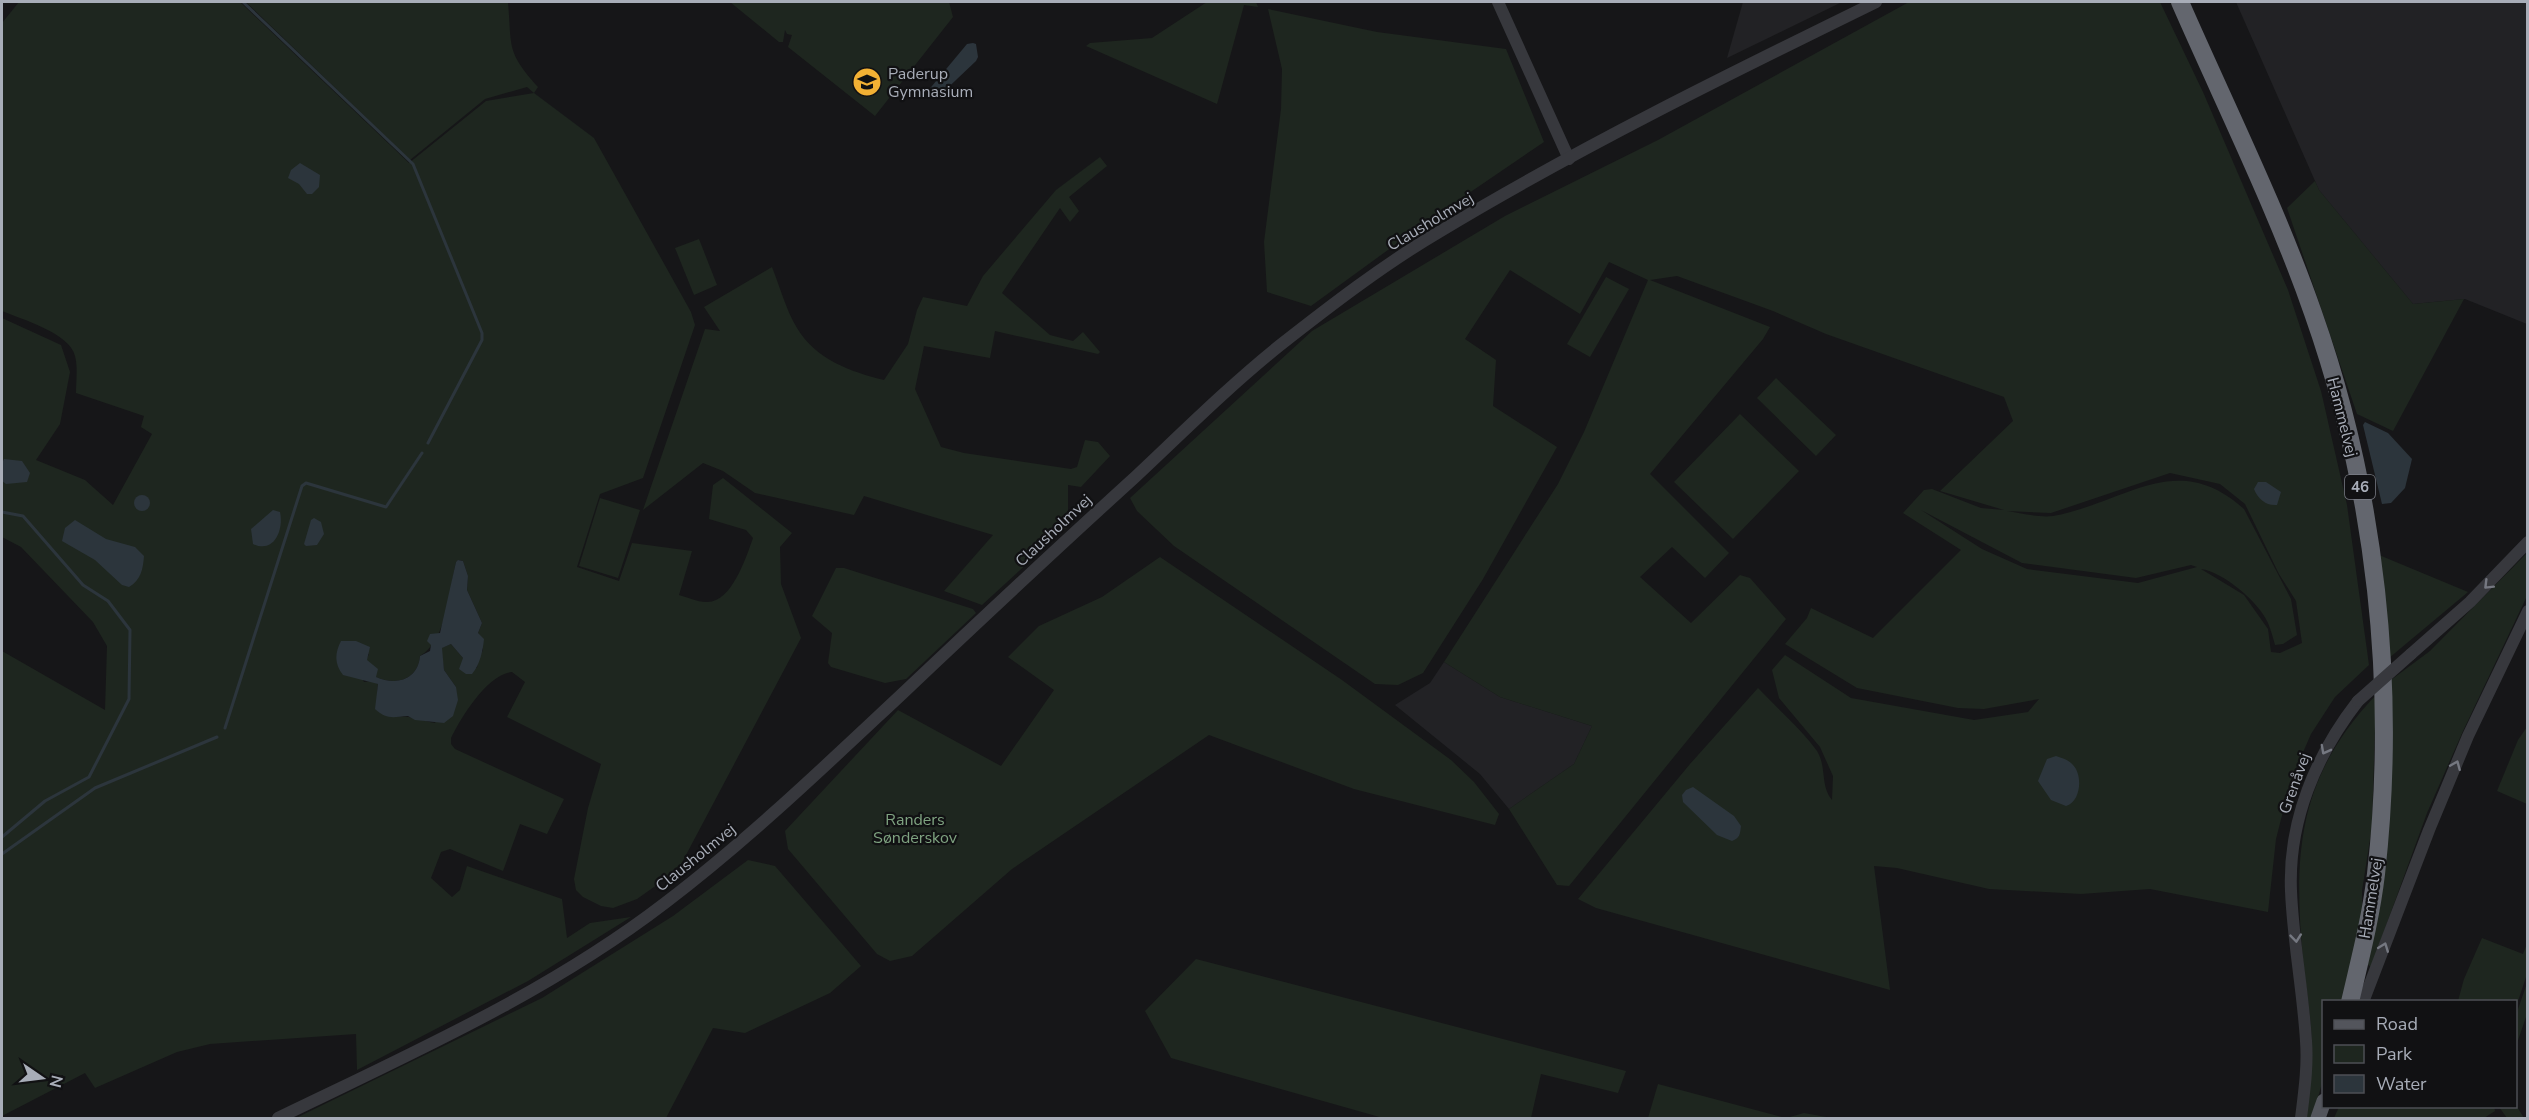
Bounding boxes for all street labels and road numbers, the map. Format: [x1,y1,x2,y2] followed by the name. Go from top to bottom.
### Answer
[1383,187,1478,256] street label: Clausholmvej
[2321,375,2363,459] street label: Hammelvej
[2345,475,2375,499] road number: 46
[1011,489,1097,572] street label: Clausholmvej
[2274,750,2316,817] street label: Grenåvej
[651,819,740,897] street label: Clausholmvej
[2354,856,2388,940] street label: Hammelvej

